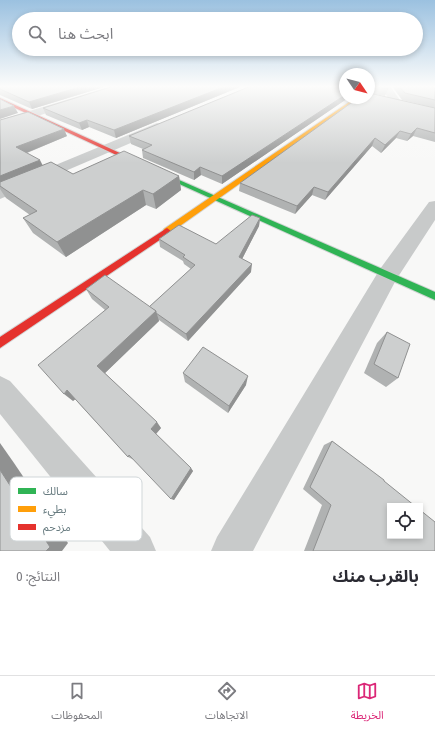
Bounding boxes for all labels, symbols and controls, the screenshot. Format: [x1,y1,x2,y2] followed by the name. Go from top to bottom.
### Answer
[12,12,423,56] search box
[26,23,48,45] icon: search
[58,25,113,43] text: ابحث هنا
[339,68,375,104] north arrow
[10,477,142,541] legend
[43,485,68,498] text: سالك
[43,503,66,519] text: بطيء
[387,503,423,539] map controls
[387,503,423,539] button: locate
[43,521,71,536] text: مزدحم
[333,566,419,587] text: بالقرب منك
[16,569,60,584] text: النتائج: 0
[51,680,102,727] tab: المحفوظات
[205,680,248,727] tab: الاتجاهات
[351,680,384,727] tab: الخريطة

